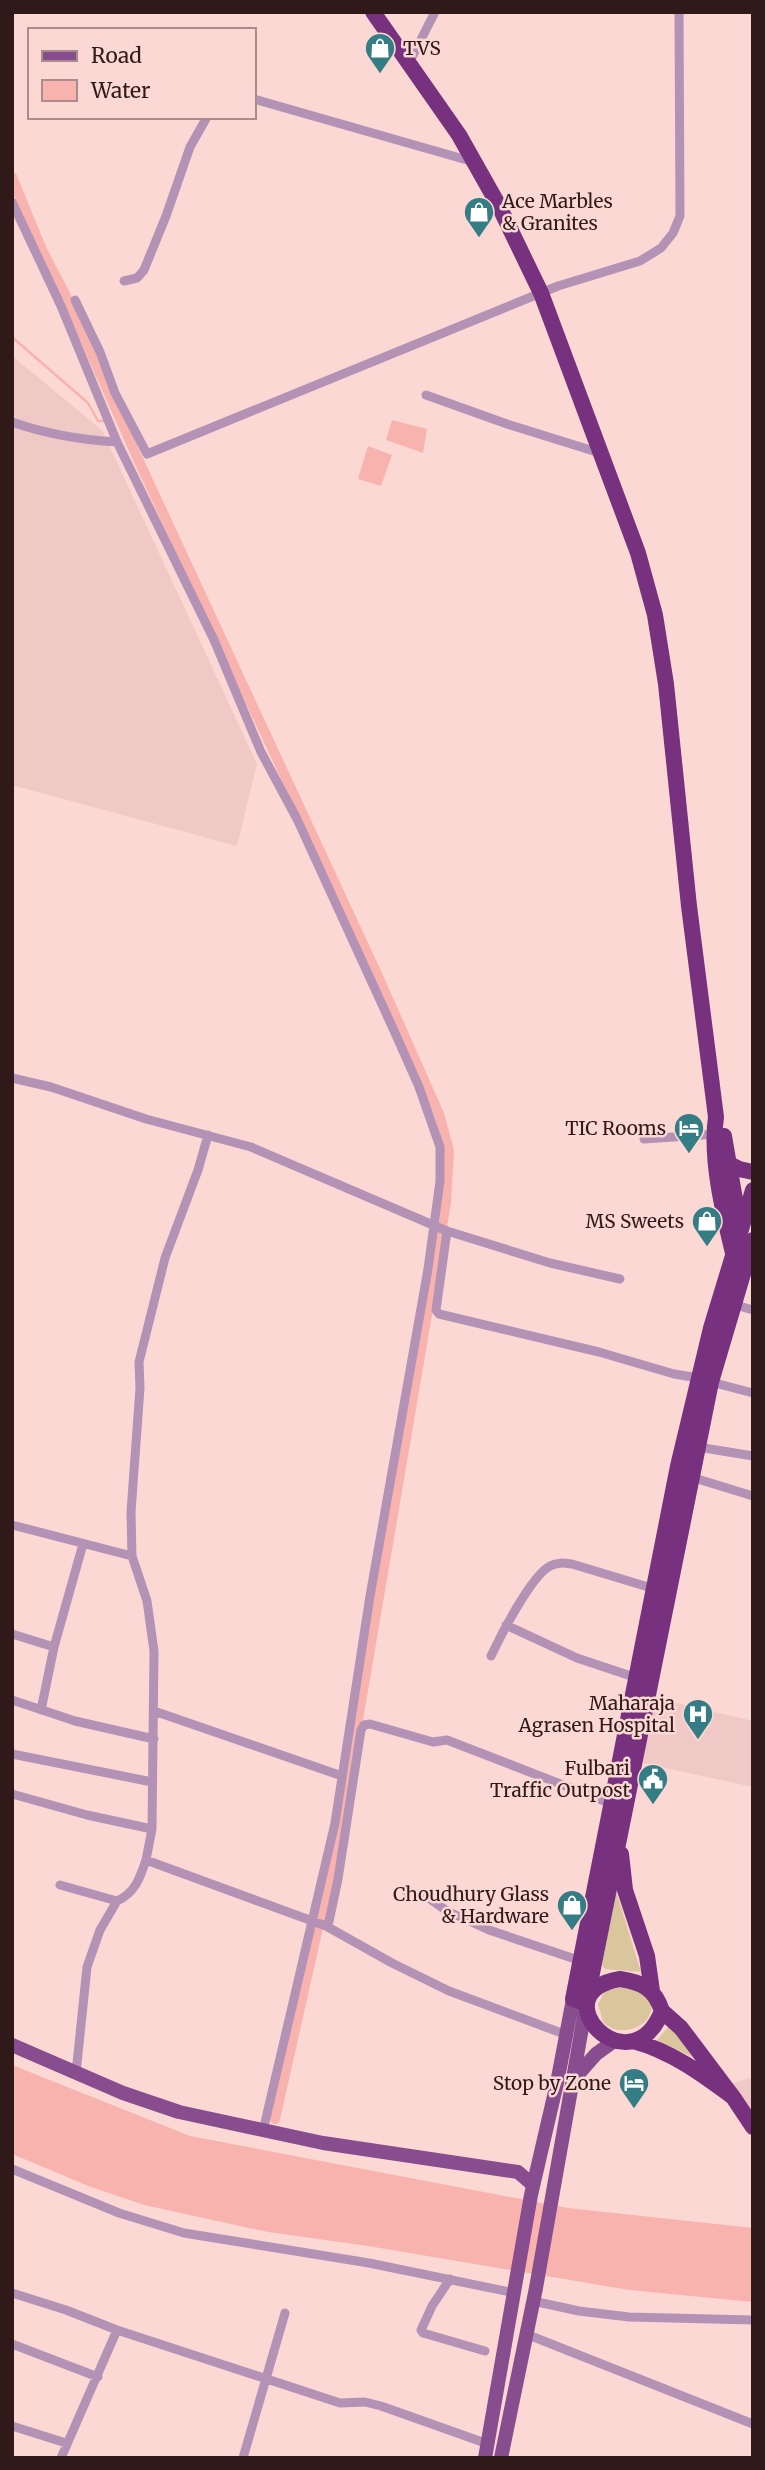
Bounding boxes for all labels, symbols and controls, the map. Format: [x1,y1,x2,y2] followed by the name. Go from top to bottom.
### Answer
[28,28,256,119] legend
[363,31,397,75] shop icon: TVS
[403,36,441,60] place label: TVS
[91,42,142,69] text: Road
[90,77,150,104] text: Water
[501,189,613,235] place label: Ace Marbles & Granites
[462,195,496,239] shop icon: Ace Marbles & Granites
[672,1111,706,1155] hotel icon: TIC Rooms
[565,1116,666,1140] place label: TIC Rooms
[690,1204,724,1248] shop icon: MS Sweets
[586,1209,684,1233] place label: MS Sweets
[518,1691,675,1737] place label: Maharaja Agrasen Hospital
[681,1697,715,1741] hospital icon: Maharaja Agrasen Hospital
[490,1756,631,1802] place label: Fulbari Traffic Outpost
[636,1762,670,1806] public building icon: Fulbari Traffic Outpost
[393,1882,549,1928] place label: Choudhury Glass & Hardware
[555,1888,589,1932] shop icon: Choudhury Glass & Hardware
[617,2066,651,2110] hotel icon: Stop by Zone
[493,2071,611,2095] place label: Stop by Zone

